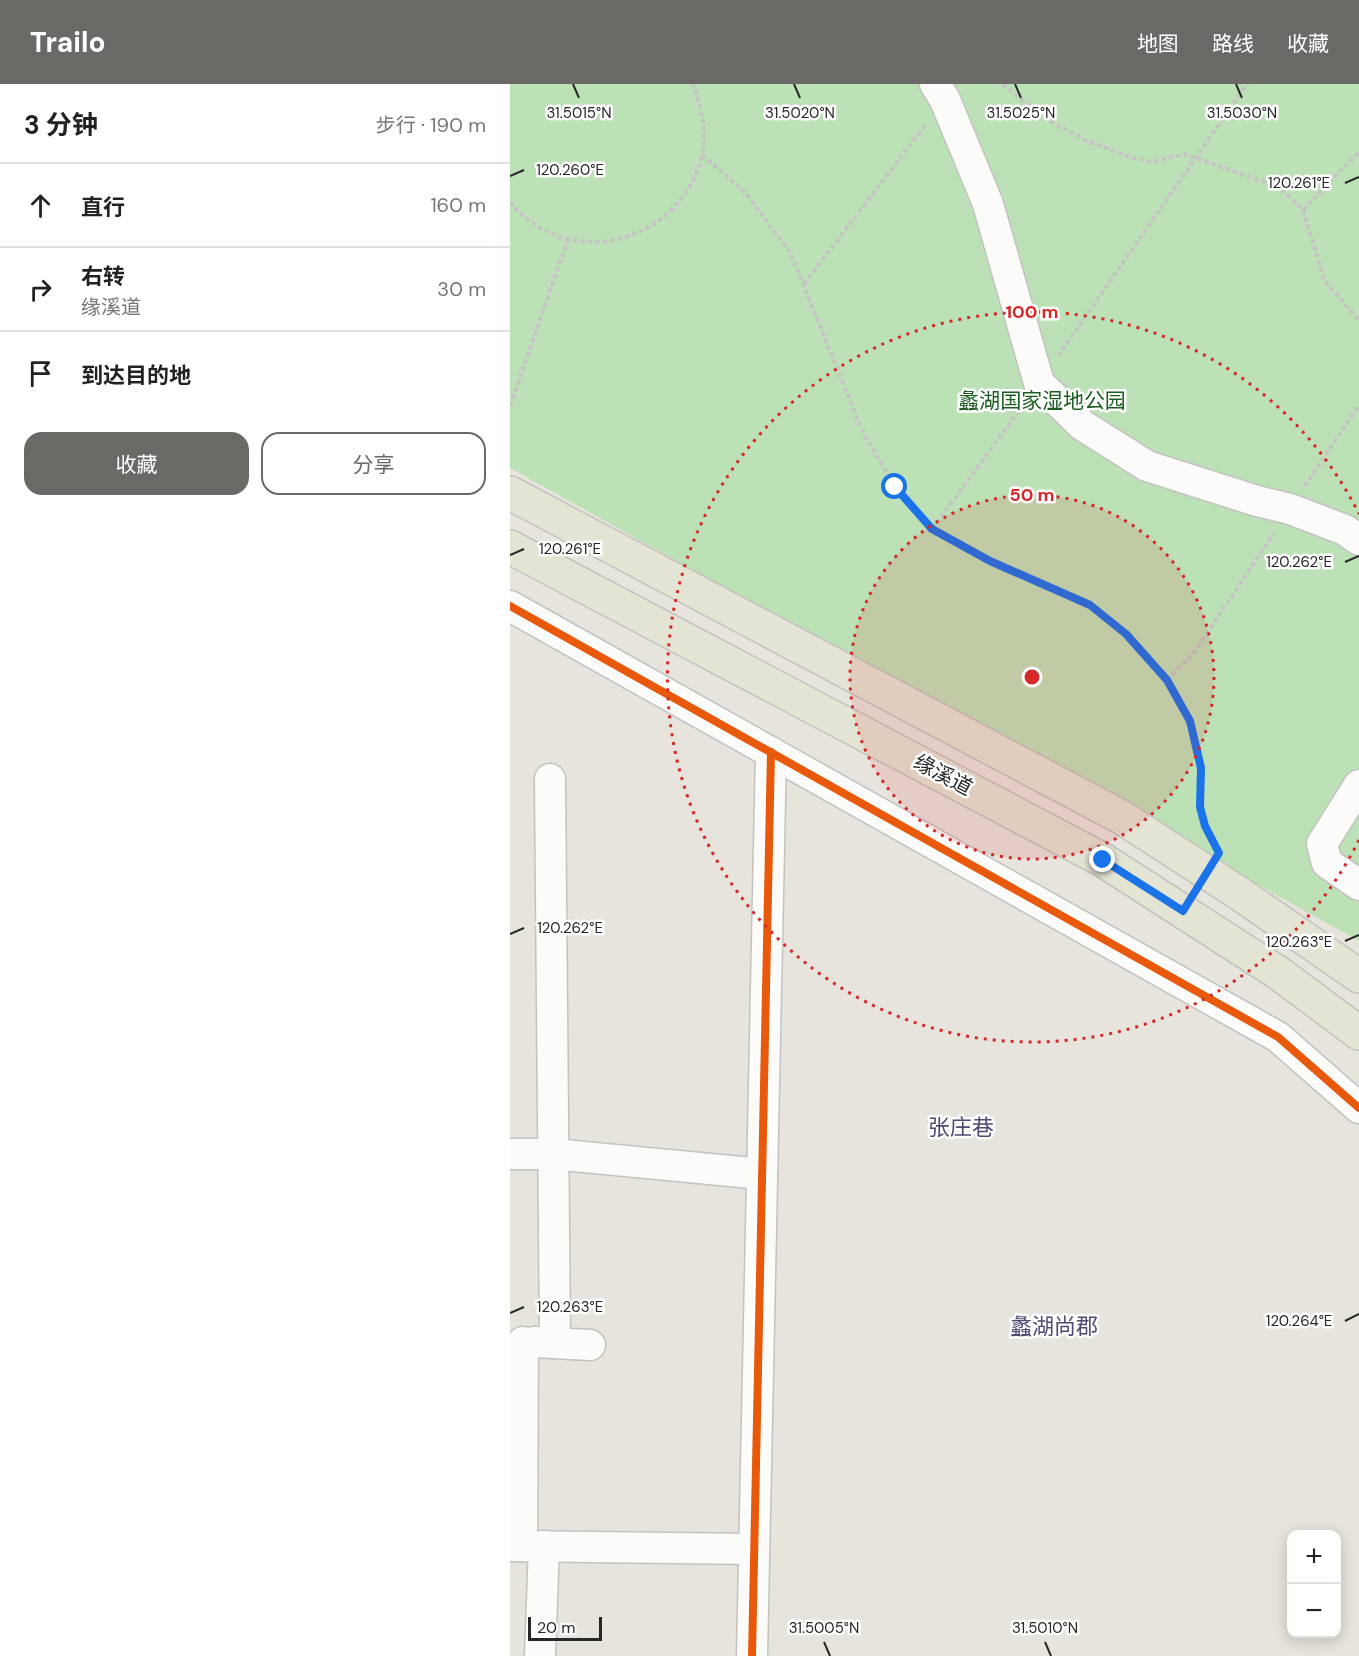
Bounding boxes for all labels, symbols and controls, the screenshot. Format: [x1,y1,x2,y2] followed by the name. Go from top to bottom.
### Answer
[30,24,106,61] text: Trailo
[1137,30,1179,58] text: 地图
[1212,30,1254,58] text: 路线
[1287,30,1329,58] text: 收藏
[546,103,612,123] text: 31.5015°N
[765,103,835,123] text: 31.5020°N
[987,103,1055,123] text: 31.5025°N
[1207,103,1277,123] text: 31.5030°N
[24,108,98,142] text: 3 分钟
[376,112,486,138] text: 步行 · 190 m
[536,160,604,180] text: 120.260°E
[1268,173,1330,193] text: 120.261°E
[24,189,57,222] icon: ahead
[430,192,486,218] text: 160 m
[81,193,125,222] text: 直行
[81,262,125,291] text: 右转
[24,273,57,306] icon: right
[437,276,486,302] text: 30 m
[81,294,141,320] text: 缘溪道
[1005,300,1059,324] text: 100 m
[24,357,57,390] icon: arrive
[81,361,191,390] text: 到达目的地
[958,387,1126,415] park label: 蠡湖国家湿地公园
[24,432,249,495] button: 收藏
[261,432,486,495] button: 分享
[881,473,907,499] route start
[1009,483,1055,507] text: 50 m
[539,539,601,559] text: 120.261°E
[1266,552,1332,572] text: 120.262°E
[1022,667,1042,687] centre of rings
[909,748,977,802] street label: 缘溪道
[1089,846,1115,872] route end
[537,918,603,938] text: 120.262°E
[1266,932,1332,952] text: 120.263°E
[928,1113,994,1142] district label: 张庄巷
[537,1297,603,1317] text: 120.263°E
[1266,1311,1332,1331] text: 120.264°E
[1010,1312,1098,1341] district label: 蠡湖尚郡
[1287,1530,1341,1638] map controls
[1287,1530,1341,1584] button: +
[1287,1584,1341,1638] button: −
[528,1614,602,1642] scale bar
[537,1617,576,1638] text: 20 m
[789,1618,859,1638] text: 31.5005°N
[1012,1618,1078,1638] text: 31.5010°N

